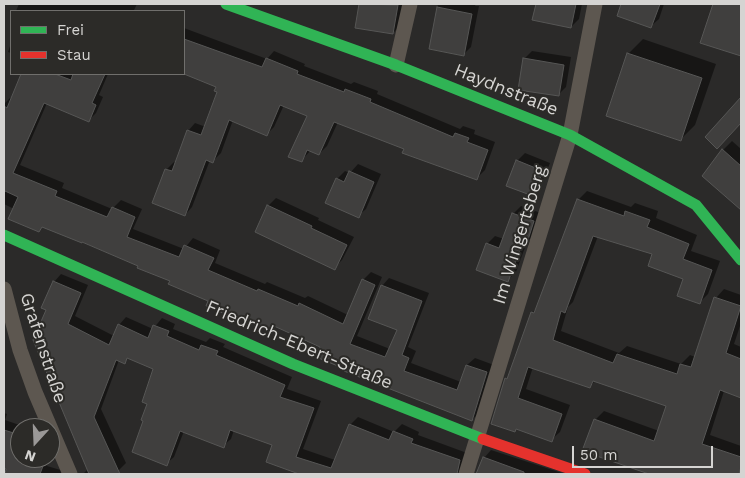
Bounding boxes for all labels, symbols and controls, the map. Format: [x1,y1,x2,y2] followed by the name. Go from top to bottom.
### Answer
[10,10,185,75] legend
[57,21,84,39] text: Frei
[57,46,91,64] text: Stau
[451,59,561,121] street label: Haydnstraße
[489,163,551,307] street label: Im Wingertsberg
[15,290,71,406] street label: Grafenstraße
[203,296,395,394] street label: Friedrich-Ebert-Straße
[10,418,60,468] north arrow
[575,436,716,468] scale bar
[580,446,617,464] text: 50 m
[23,447,38,465] text: N

